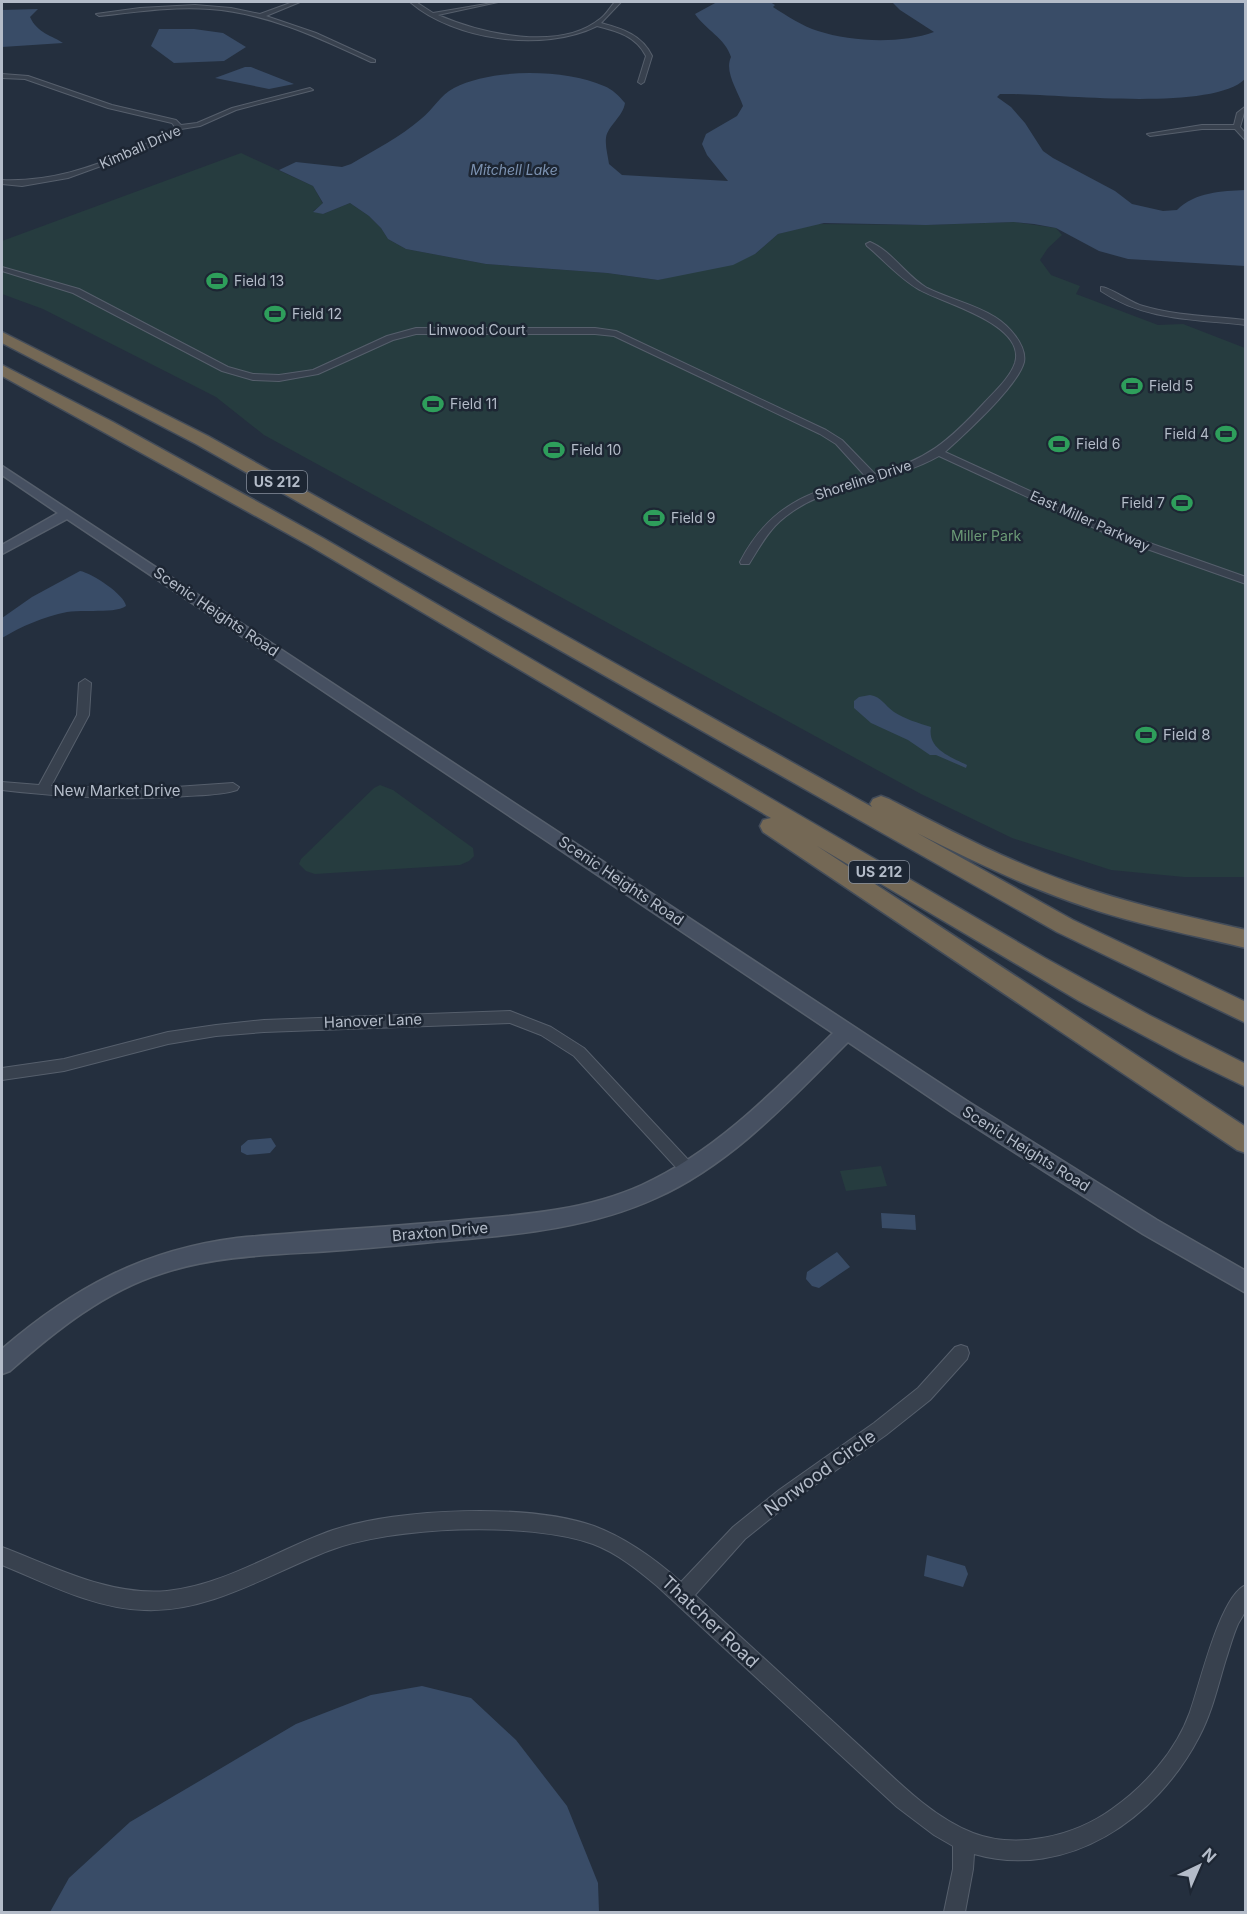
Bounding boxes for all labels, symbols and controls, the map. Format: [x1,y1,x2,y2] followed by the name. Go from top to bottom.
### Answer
[96,121,183,172] street label: Kimball Drive
[470,161,558,178] water label: Mitchell Lake
[205,269,229,293] sports icon: Field 13
[234,272,284,289] place label: Field 13
[263,302,287,326] sports icon: Field 12
[292,305,342,322] place label: Field 12
[428,321,526,338] street label: Linwood Court
[1120,374,1144,398] sports icon: Field 5
[1149,377,1193,394] place label: Field 5
[421,392,445,416] sports icon: Field 11
[450,395,497,412] place label: Field 11
[1214,422,1238,446] sports icon: Field 4
[1164,425,1209,442] place label: Field 4
[1047,432,1071,456] sports icon: Field 6
[1076,435,1120,452] place label: Field 6
[542,438,566,462] sports icon: Field 10
[571,441,621,458] place label: Field 10
[812,456,913,503] street label: Shoreline Drive
[247,471,307,493] road number: US 212
[1028,486,1153,555] street label: East Miller Parkway
[1170,491,1194,515] sports icon: Field 7
[1121,494,1165,511] place label: Field 7
[642,506,666,530] sports icon: Field 9
[671,509,715,526] place label: Field 9
[951,527,1021,544] park label: Miller Park
[150,563,282,661] street label: Scenic Heights Road
[1134,723,1158,747] sports icon: Field 8
[1163,725,1211,744] place label: Field 8
[53,781,181,800] street label: New Market Drive
[555,832,687,930] street label: Scenic Heights Road
[849,861,909,883] road number: US 212
[323,1009,422,1032] street label: Hanover Lane
[959,1102,1094,1196] street label: Scenic Heights Road
[391,1218,489,1245] street label: Braxton Drive
[760,1425,879,1520] street label: Norwood Circle
[658,1571,763,1672] street label: Thatcher Road
[1169,1836,1229,1896] north arrow
[1198,1844,1221,1867] text: N

